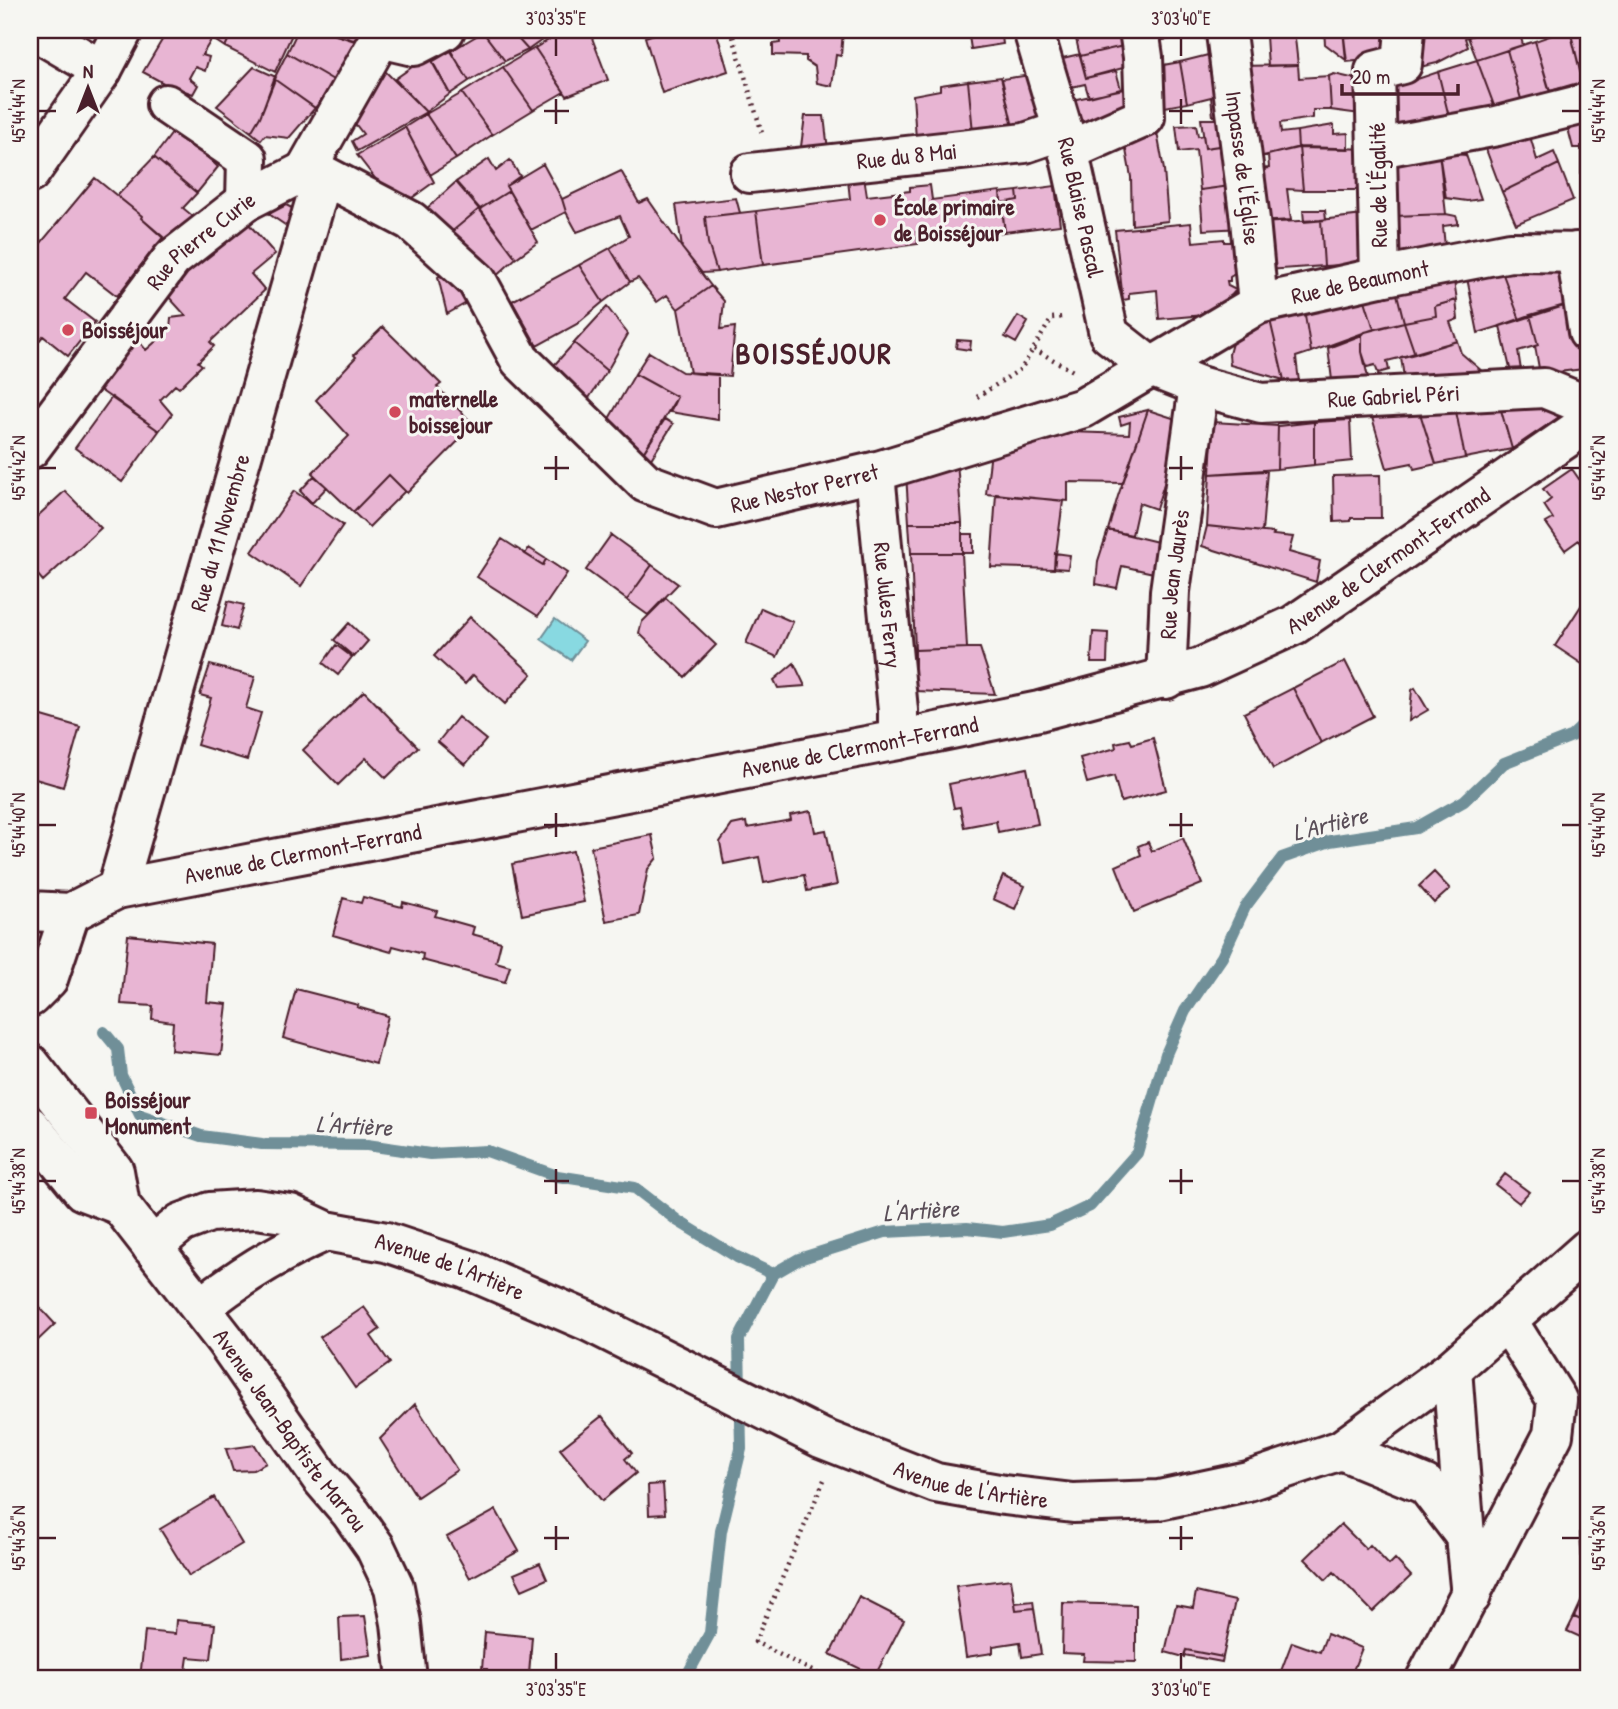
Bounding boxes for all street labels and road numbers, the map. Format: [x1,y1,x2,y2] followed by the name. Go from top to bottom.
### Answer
[1219,89,1268,246] street label: Impasse de l'Église
[1361,122,1394,248] street label: Rue de l'Égalité
[1051,133,1112,281] street label: Rue Blaise Pascal
[855,134,959,176] street label: Rue du 8 Mai
[139,183,260,296] street label: Rue Pierre Curie
[1288,252,1433,311] street label: Rue de Beaumont
[1327,376,1461,414] street label: Rue Gabriel Péri
[182,450,257,615] street label: Rue du 11 Novembre
[728,455,882,520] street label: Rue Nestor Perret
[1282,479,1496,641] street label: Avenue de Clermont-Ferrand
[1152,507,1196,640] street label: Rue Jean Jaurès
[867,541,910,670] street label: Rue Jules Ferry
[739,708,981,785] street label: Avenue de Clermont-Ferrand
[182,815,424,891] street label: Avenue de Clermont-Ferrand
[373,1224,530,1307] street label: Avenue de l'Artière
[207,1322,375,1537] street label: Avenue Jean-Baptiste Marrou
[890,1452,1050,1515] street label: Avenue de l'Artière

